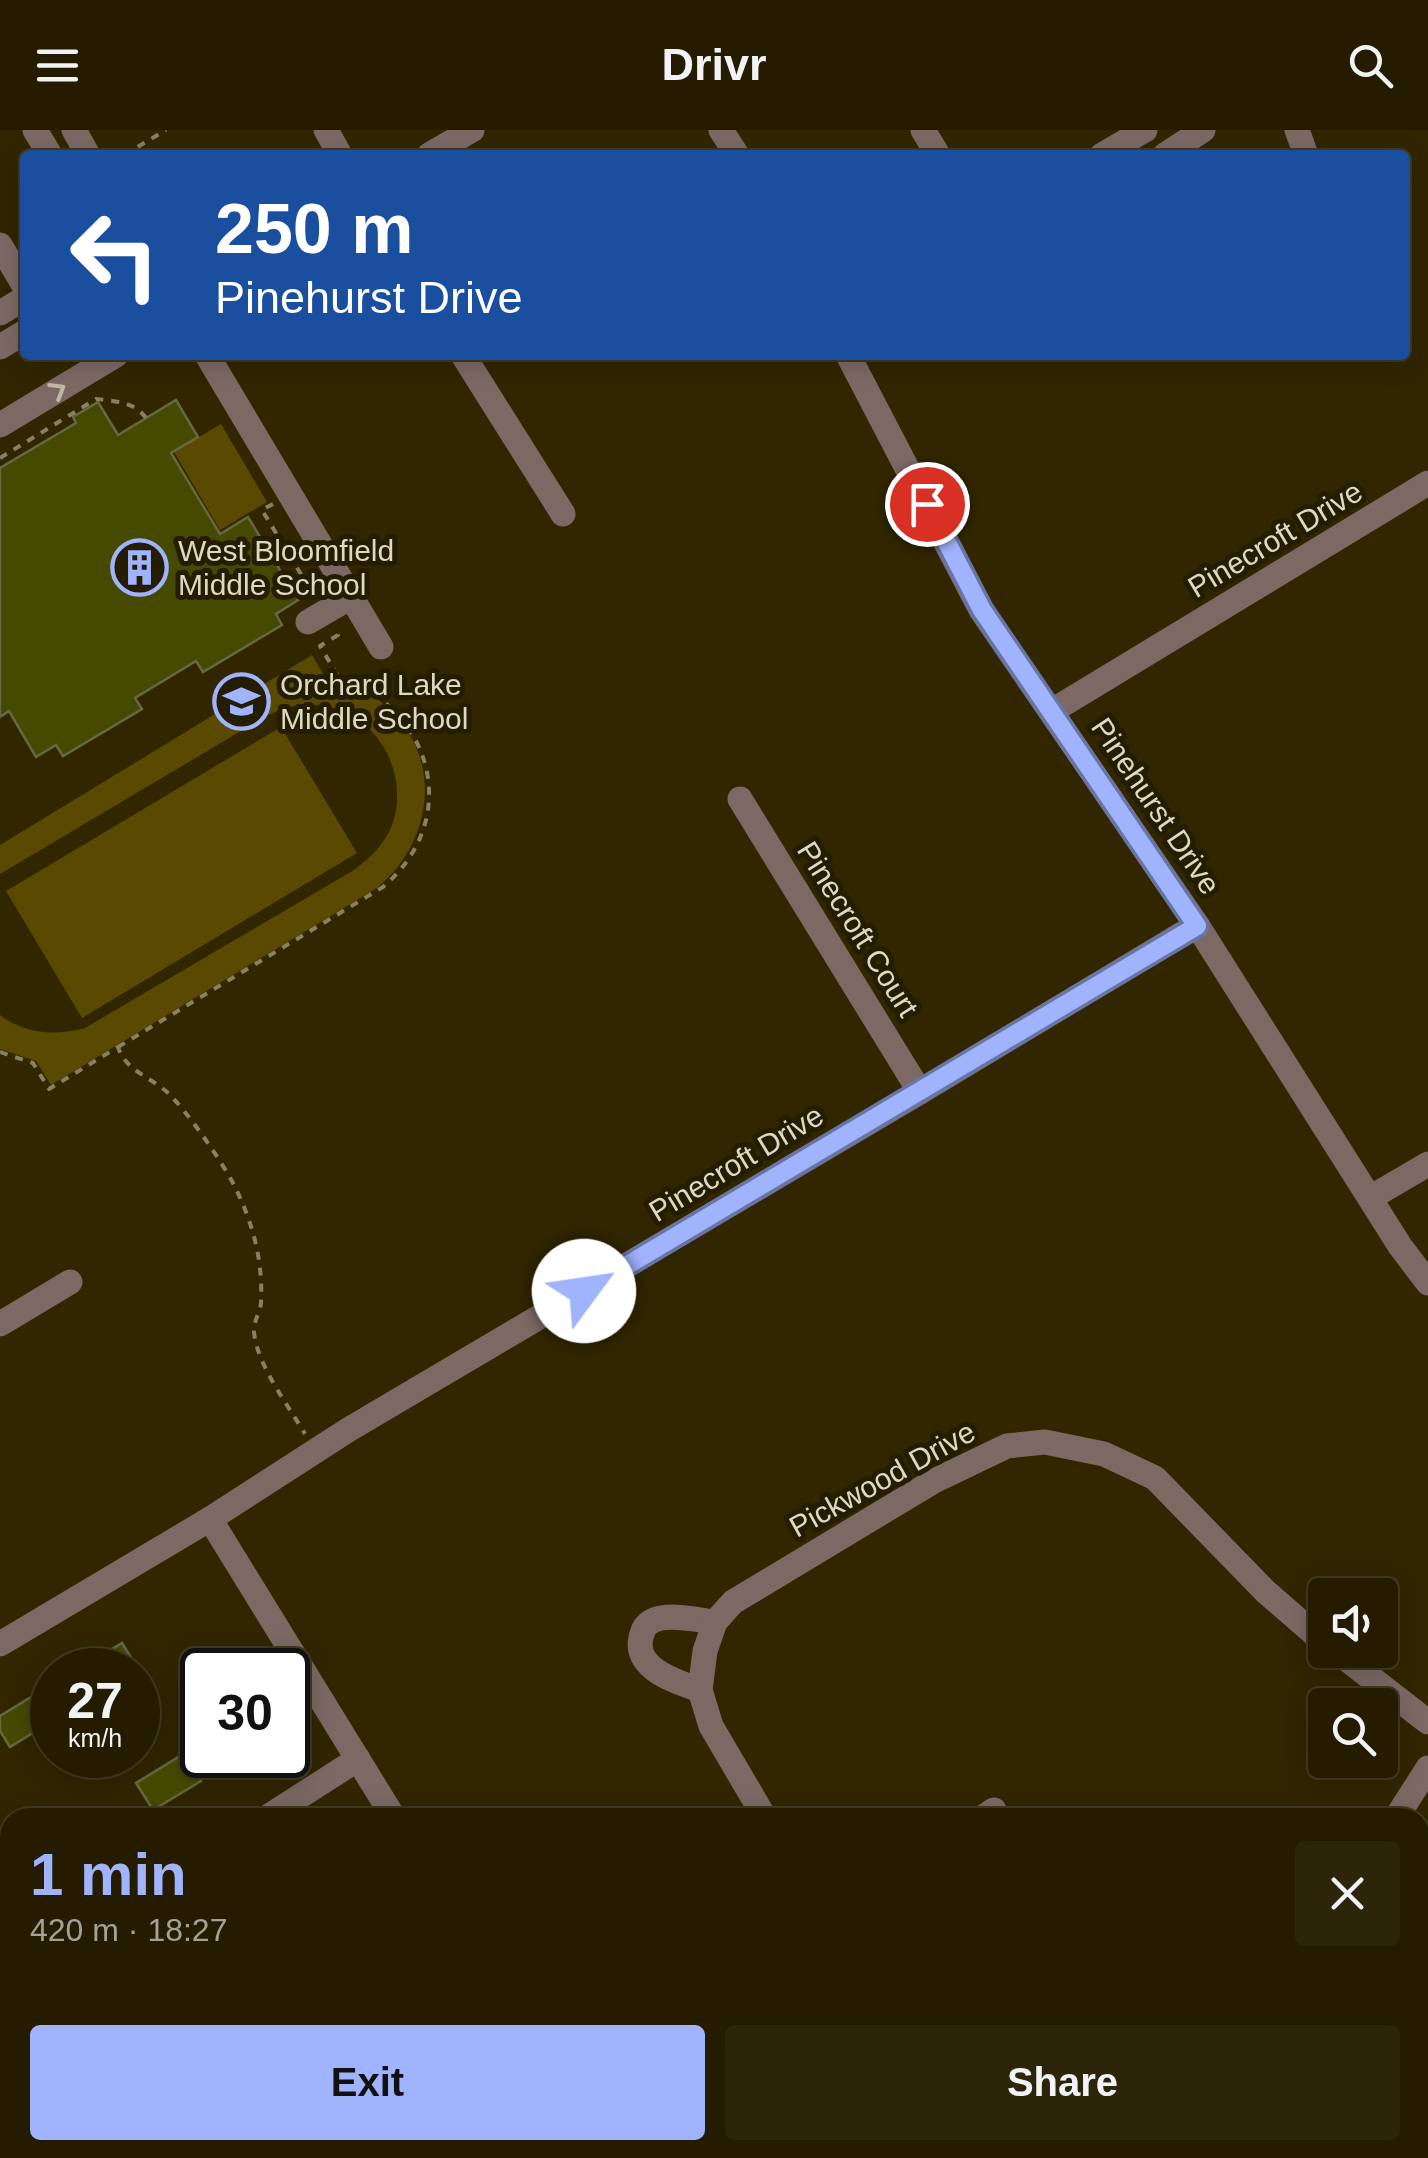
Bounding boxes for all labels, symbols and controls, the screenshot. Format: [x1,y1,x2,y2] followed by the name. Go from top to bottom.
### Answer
[30,38,85,93] icon: menu
[1343,38,1398,93] icon: search
[661,39,767,90] text: Drivr
[50,190,180,320] icon: left
[215,190,413,268] text: 250 m
[215,272,523,323] text: Pinehurst Drive
[47,383,65,402] one-way arrow
[885,462,970,547] pin
[1182,474,1368,604] street label: Pinecroft Drive
[900,477,955,532] icon: arrive
[178,534,394,601] place label: West Bloomfield Middle School
[109,537,169,597] building icon: West Bloomfield Middle School
[280,668,468,735] place label: Orchard Lake Middle School
[211,671,271,731] school or university icon: Orchard Lake Middle School
[1085,712,1227,900] street label: Pinehurst Drive
[791,835,925,1023] street label: Pinecroft Court
[643,1098,829,1228] street label: Pinecroft Drive
[532,1239,636,1343] position arrow
[784,1414,980,1544] street label: Pickwood Drive
[1308,1578,1398,1778] map controls
[1308,1578,1398,1668] button: sound
[180,1648,310,1778] speed limit sign: 30
[67,1673,123,1729] text: 27
[1308,1688,1398,1778] button: search
[68,1724,122,1752] text: km/h
[30,1841,187,1908] text: 1 min
[1295,1841,1400,1946] button: close
[30,1912,227,1948] text: 420 m · 18:27
[30,2025,705,2140] button: Exit
[725,2025,1400,2140] button: Share

